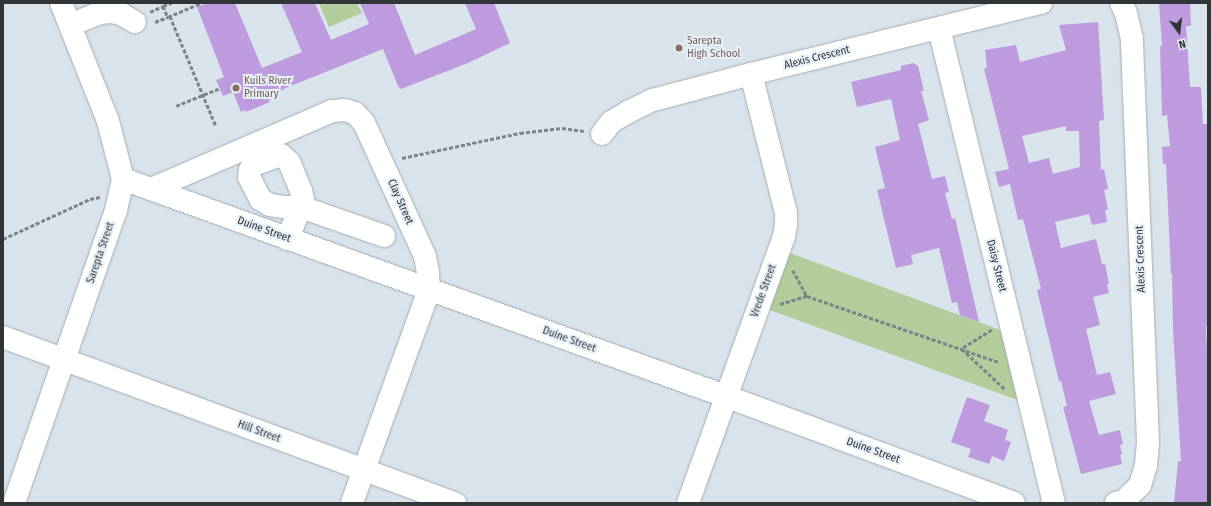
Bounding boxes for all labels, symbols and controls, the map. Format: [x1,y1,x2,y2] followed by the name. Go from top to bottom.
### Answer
[1159,12,1199,52] north arrow
[687,35,740,61] place label: Sarepta High School
[1177,37,1187,51] text: N
[674,43,684,53] marker: Sarepta High School
[783,43,851,73] street label: Alexis Crescent
[244,75,291,101] place label: Kuils River Primary
[231,83,241,93] marker: Kuils River Primary
[384,177,416,227] street label: Clay Street
[236,214,292,246] street label: Duine Street
[84,220,118,286] street label: Sarepta Street
[1133,225,1149,293] street label: Alexis Crescent
[983,238,1009,294] street label: Daisy Street
[748,263,780,319] street label: Vrede Street
[541,324,597,356] street label: Duine Street
[236,418,282,446] street label: Hill Street
[845,435,901,467] street label: Duine Street

